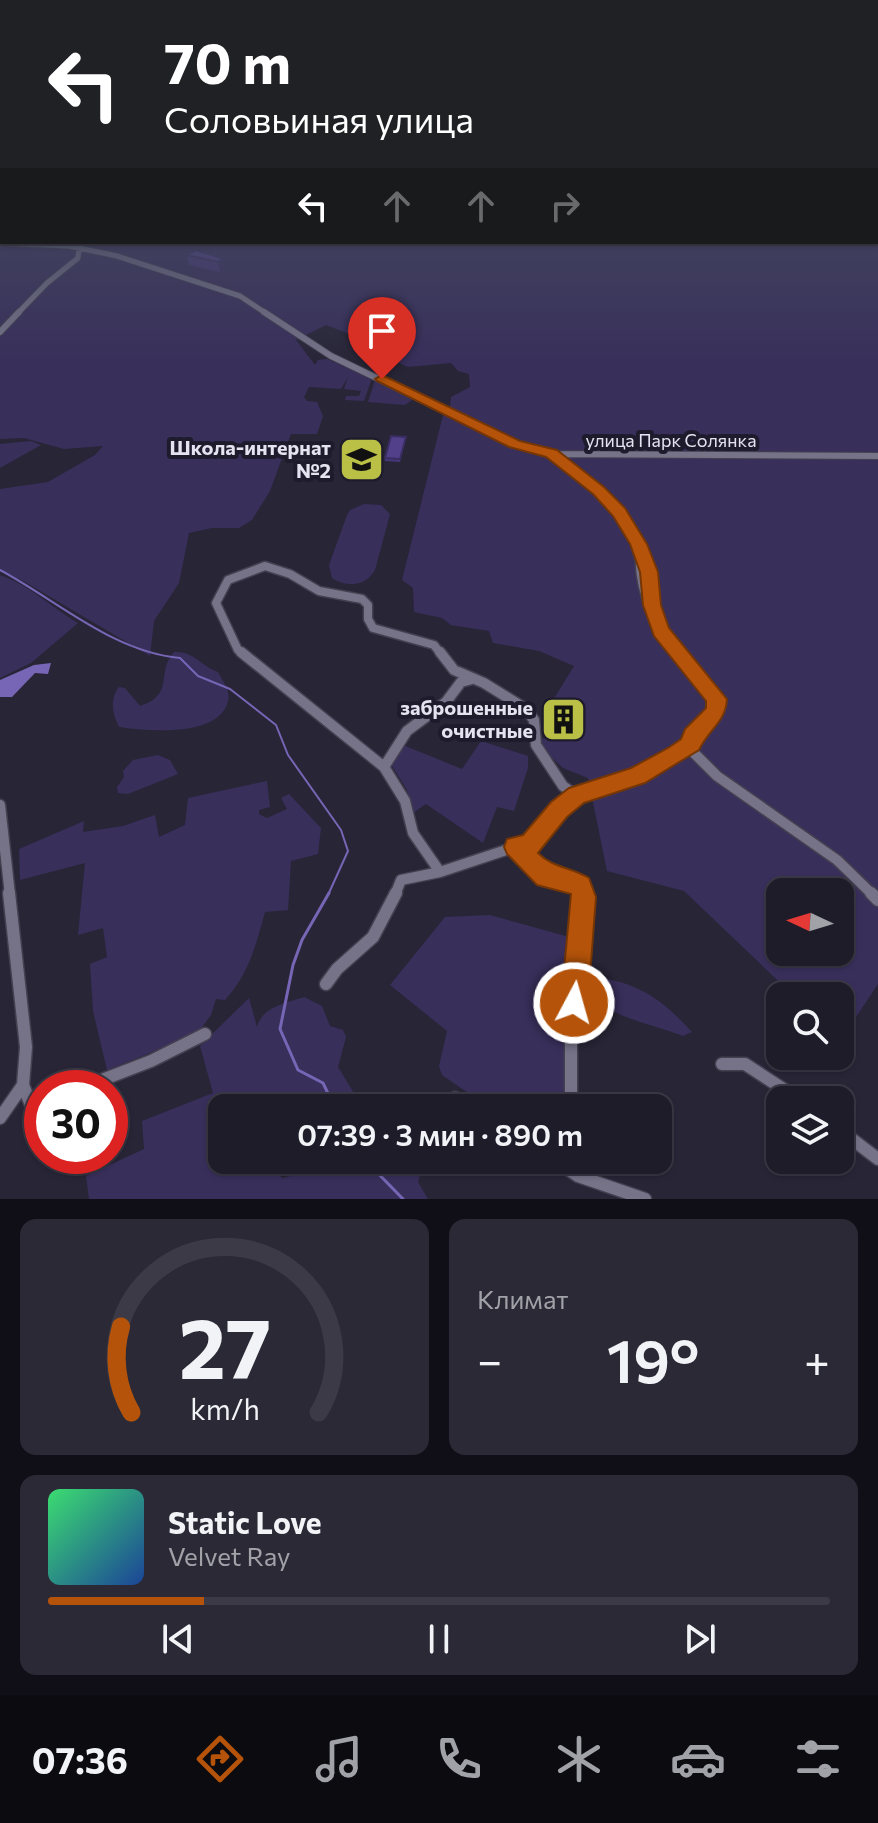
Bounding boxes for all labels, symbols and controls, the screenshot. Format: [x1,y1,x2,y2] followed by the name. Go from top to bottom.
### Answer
[164,27,291,96] text: 70 m
[32,32,136,136] icon: left
[164,96,474,140] text: Соловьиная улица
[291,184,335,228] icon: left
[375,184,419,228] icon: ahead
[459,184,503,228] icon: ahead
[543,184,587,228] icon: right
[348,297,416,379] pin
[360,309,404,353] icon: arrive
[585,429,757,451] street label: улица Парк Солянка
[169,435,331,482] place label: Школа-интернат №2
[338,435,386,483] school or university icon: Школа-интернат №2
[400,695,533,742] place label: заброшенные очистные
[540,696,588,744] building icon: заброшенные очистные
[766,878,854,966] north arrow
[766,878,854,1174] map controls
[532,961,616,1045] position arrow
[766,982,854,1070] button: search
[24,1070,128,1174] speed limit sign: 30
[766,1086,854,1174] button: layers
[297,1115,583,1152] text: 07:39 · 3 мин · 890 m
[477,1283,569,1314] text: Климат
[178,1294,271,1396] text: 27
[607,1322,699,1395] text: 19°
[477,1332,502,1386] text: −
[804,1332,830,1386] text: +
[190,1391,259,1426] text: km/h
[168,1503,322,1540] text: Static Love
[168,1540,291,1571] text: Velvet Ray
[156,1617,200,1661] icon: previous
[417,1617,461,1661] icon: pause
[678,1617,722,1661] icon: next
[192,1731,248,1787] icon: directions
[311,1731,367,1787] icon: music
[431,1731,487,1787] icon: phone
[551,1731,607,1787] icon: climate
[670,1731,726,1787] icon: car
[790,1731,846,1787] icon: filters
[32,1737,128,1781] text: 07:36

